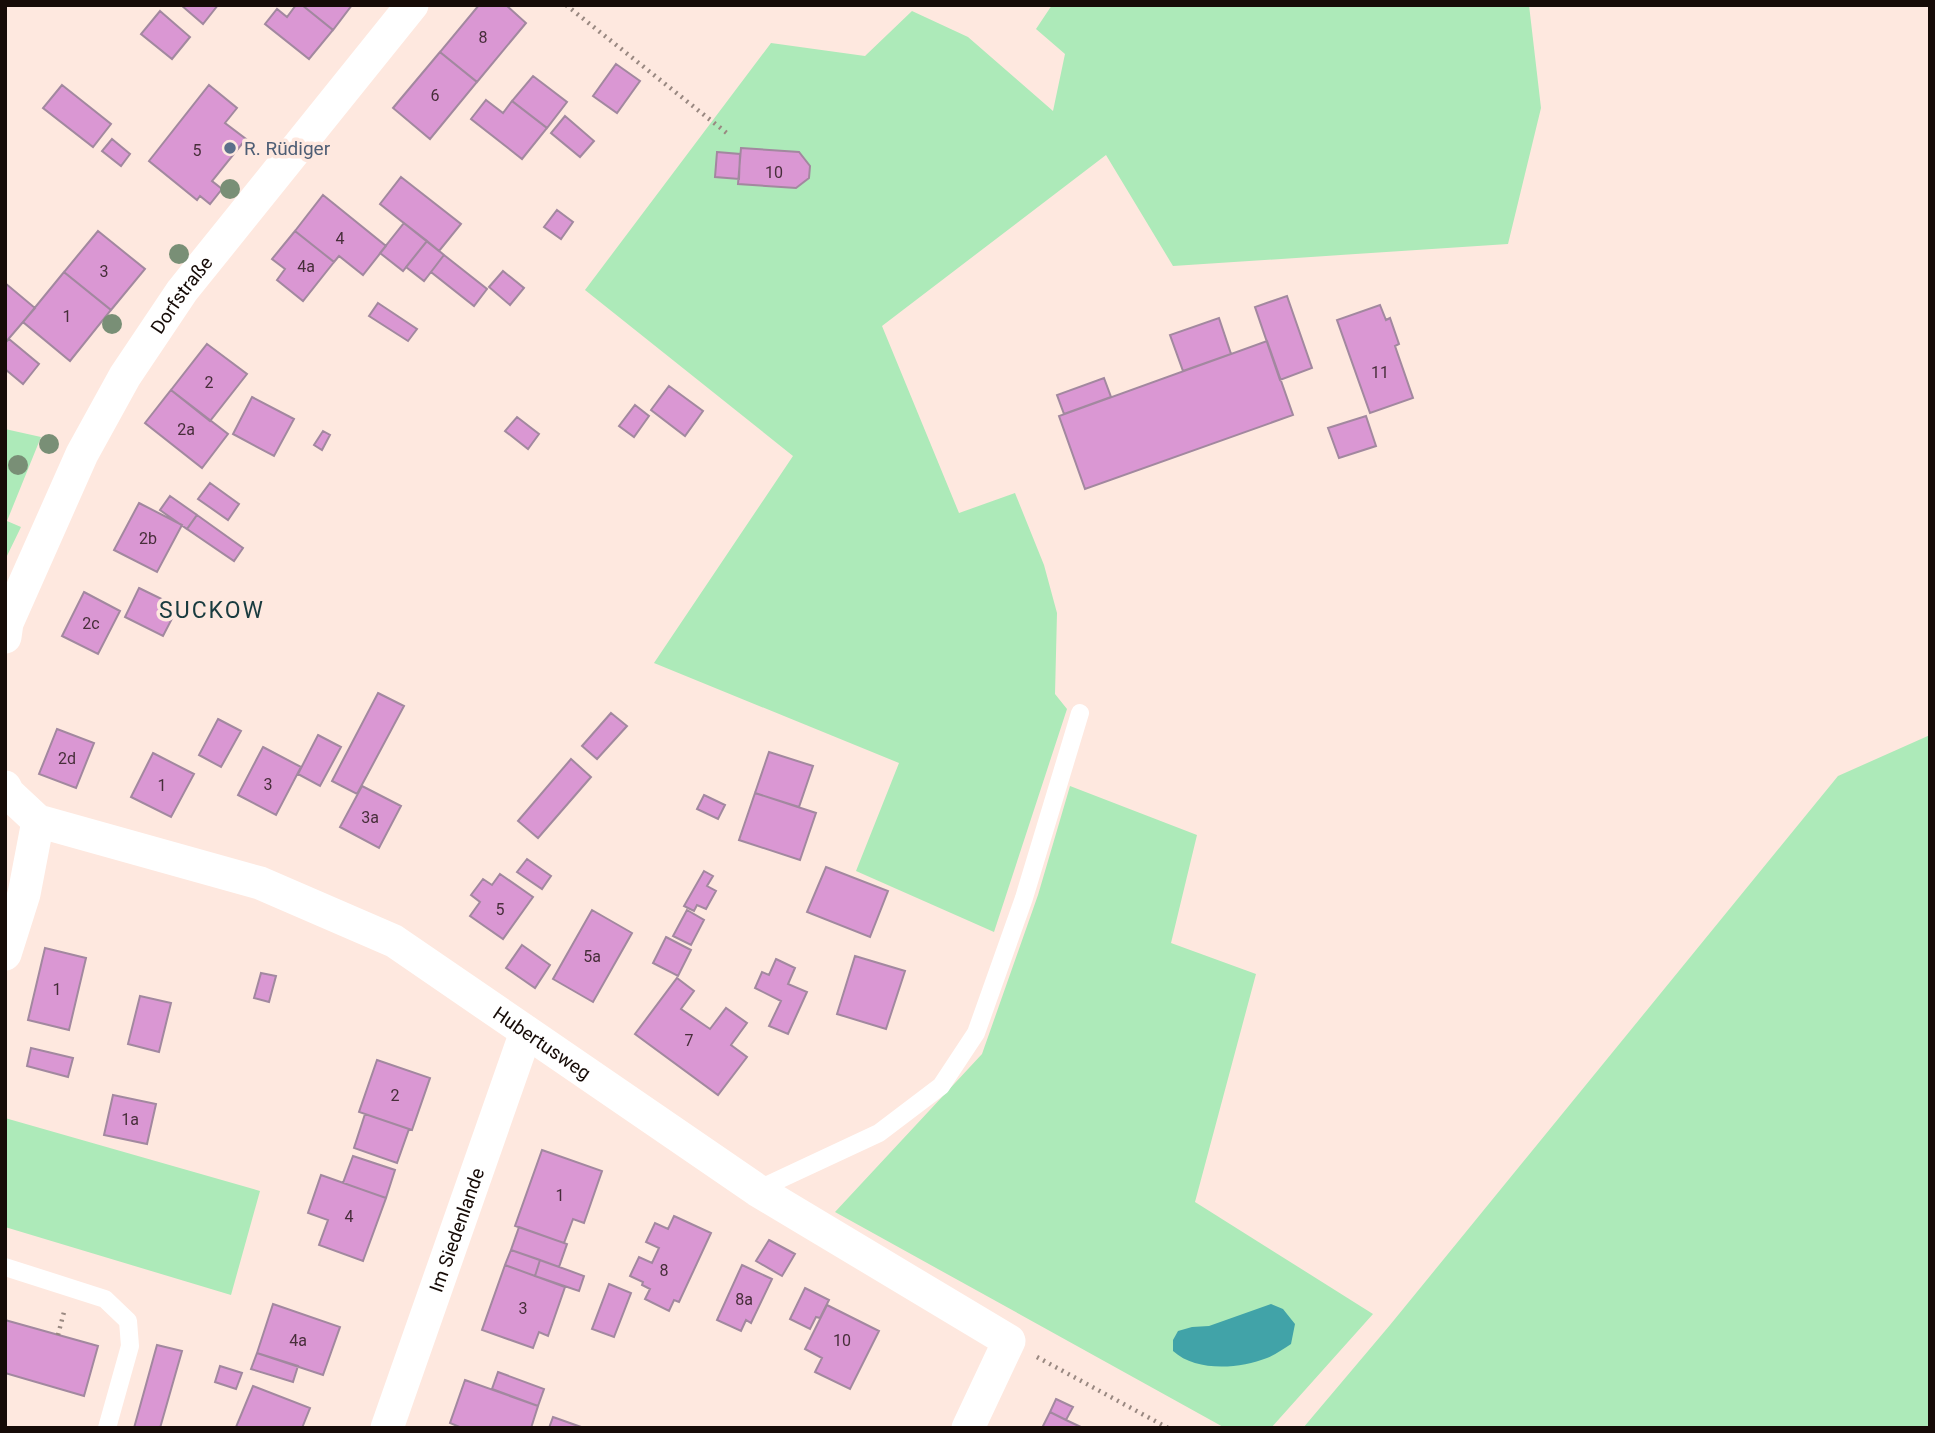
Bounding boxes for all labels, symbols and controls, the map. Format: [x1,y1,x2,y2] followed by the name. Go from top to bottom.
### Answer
[479,28,488,47] house number: 8
[431,86,440,105] house number: 6
[244,137,331,160] place label: R. Rüdiger
[222,140,238,156] marker: R. Rüdiger
[193,141,202,160] house number: 5
[765,163,783,182] house number: 10
[336,229,345,248] house number: 4
[145,251,217,338] street label: Dorfstraße
[297,257,315,276] house number: 4a
[100,262,109,281] house number: 3
[63,307,72,326] house number: 1
[1371,363,1389,382] house number: 11
[205,373,214,392] house number: 2
[177,420,195,439] house number: 2a
[139,529,157,548] house number: 2b
[159,597,265,624] district label: SUCKOW
[82,614,100,633] house number: 2c
[58,749,76,768] house number: 2d
[264,775,273,794] house number: 3
[158,776,167,795] house number: 1
[361,808,379,827] house number: 3a
[496,900,505,919] house number: 5
[583,947,601,966] house number: 5a
[53,980,62,999] house number: 1
[489,1001,595,1084] street label: Hubertusweg
[685,1031,694,1050] house number: 7
[391,1086,400,1105] house number: 2
[121,1110,139,1129] house number: 1a
[424,1165,489,1295] street label: Im Siedenlande
[556,1186,565,1205] house number: 1
[345,1207,354,1226] house number: 4
[660,1261,669,1280] house number: 8
[735,1290,753,1309] house number: 8a
[519,1299,528,1318] house number: 3
[289,1331,307,1350] house number: 4a
[833,1331,851,1350] house number: 10

